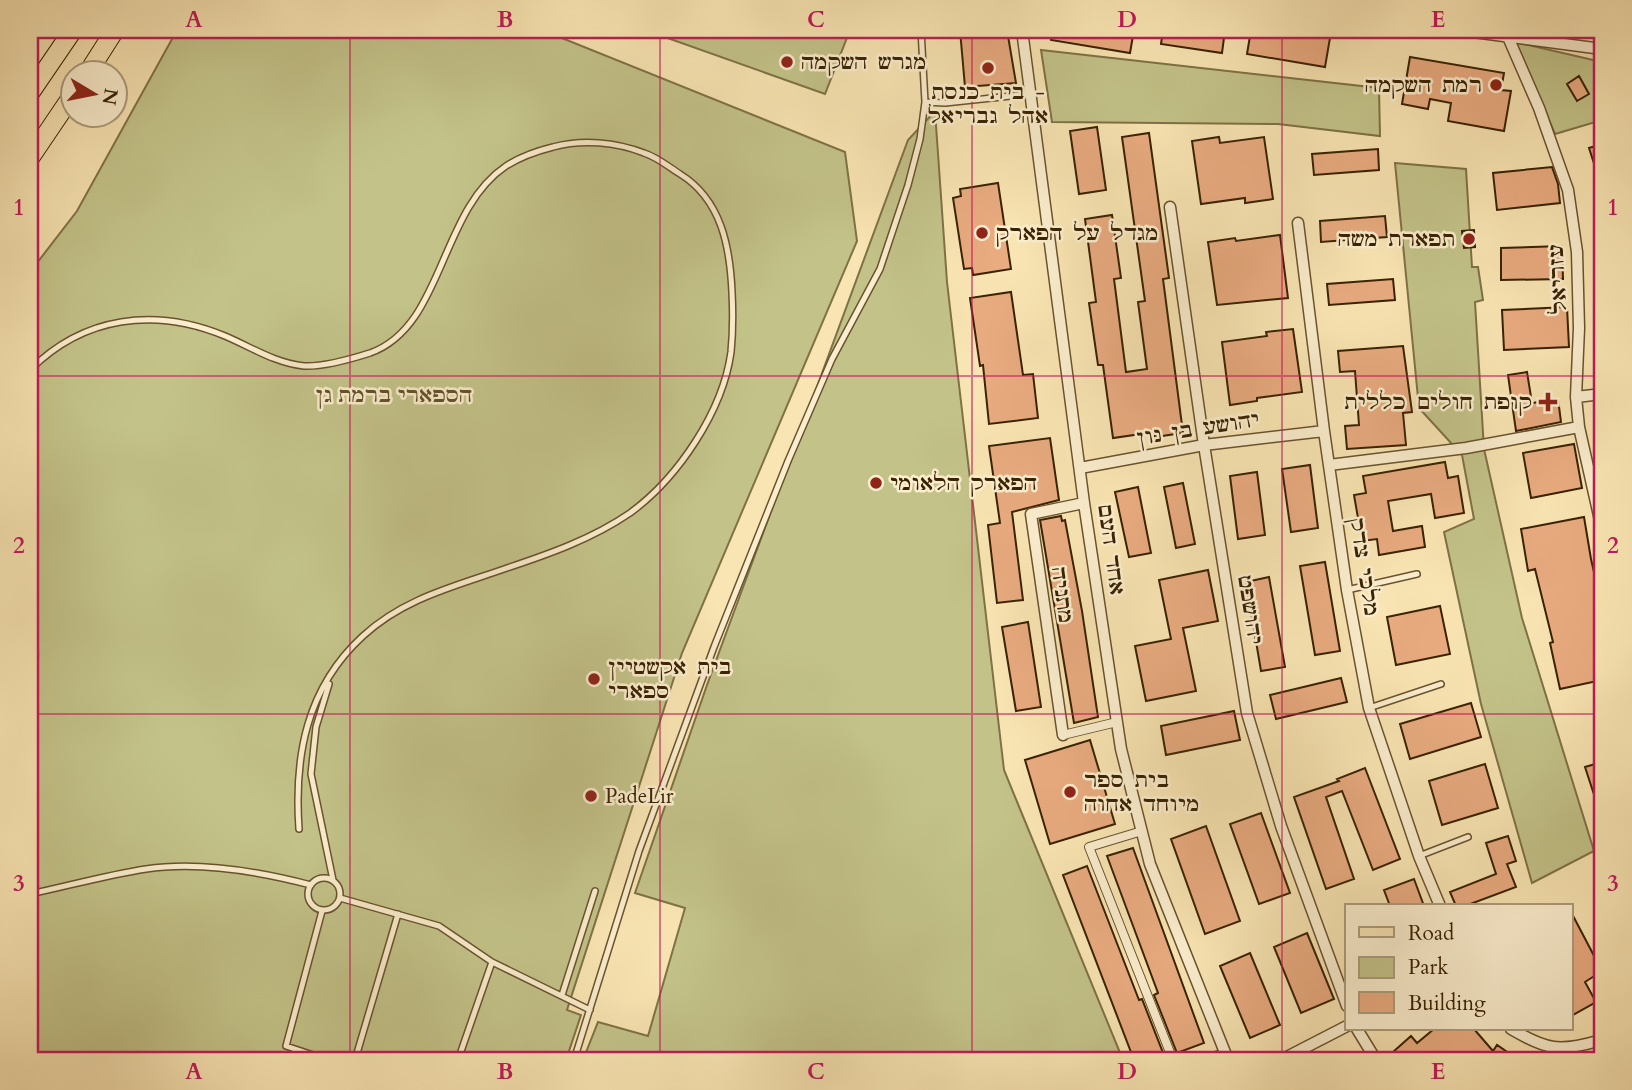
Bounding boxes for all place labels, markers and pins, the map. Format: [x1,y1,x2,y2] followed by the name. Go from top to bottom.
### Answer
[801,48,927,77] place label: מגרש השקמה
[779,54,795,70] marker: מגרש השקמה
[980,60,996,76] marker: בית כנסת - אהל גבריאל
[1365,71,1482,100] place label: רמת השקמה
[1488,77,1504,93] marker: רמת השקמה
[928,78,1048,131] place label: בית כנסת - אהל גבריאל
[996,219,1159,248] place label: מגדל על הפארק
[974,225,990,241] marker: מגדל על הפארק
[1338,225,1455,254] place label: תפארת משה
[1461,231,1477,247] marker: תפארת משה
[1344,388,1532,417] place label: קופת חולים כללית
[1538,392,1558,412] marker: קופת חולים כללית
[890,469,1037,498] place label: הפארק הלאומי
[868,475,884,491] marker: הפארק הלאומי
[608,653,732,706] place label: בית אקשטיין ספארי
[586,671,602,687] marker: בית אקשטיין ספארי
[1084,766,1200,819] place label: בית ספר מיוחד אחוה
[605,782,674,811] place label: PadeLir
[1062,784,1078,800] marker: בית ספר מיוחד אחוה
[583,788,599,804] marker: PadeLir

